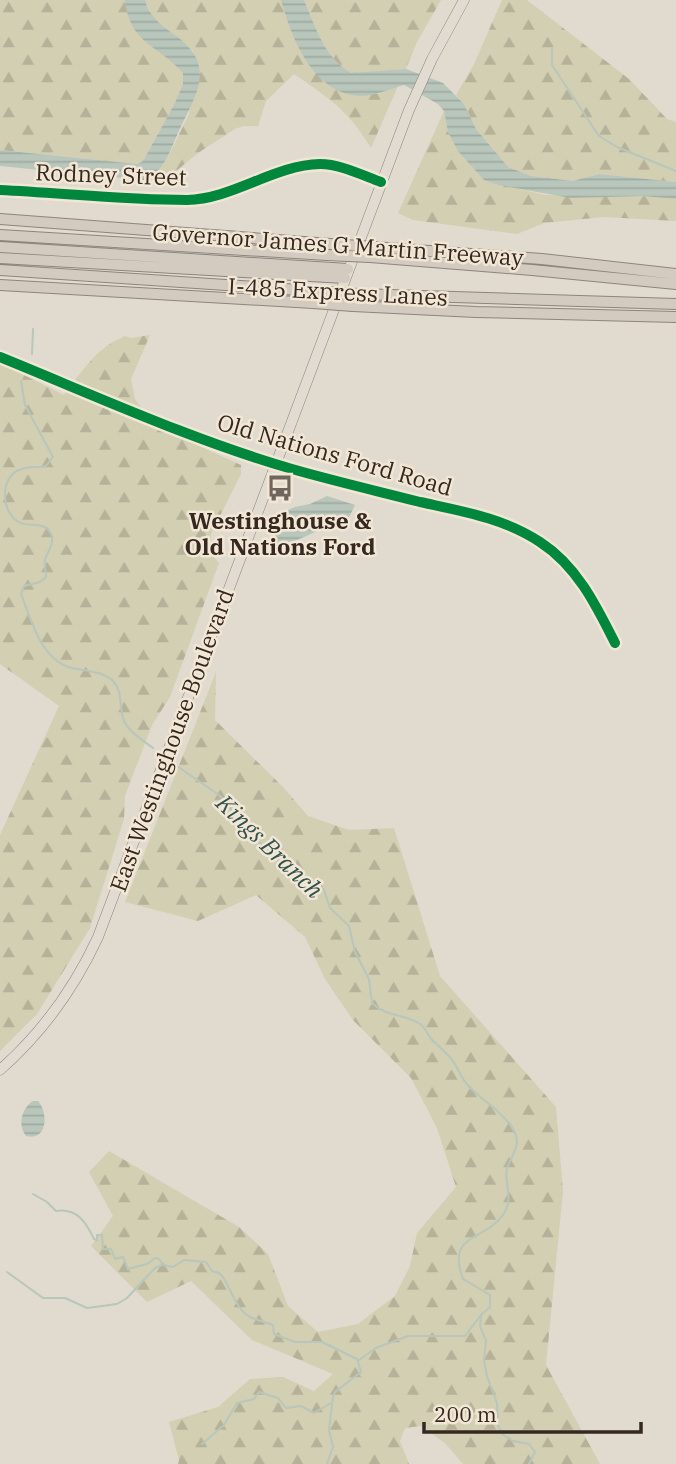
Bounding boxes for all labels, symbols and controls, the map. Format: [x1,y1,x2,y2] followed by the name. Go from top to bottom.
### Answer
[35,156,187,192] street label: Rodney Street
[151,216,525,272] street label: Governor James G Martin Freeway
[227,270,449,312] street label: I-485 Express Lanes
[214,406,456,502] street label: Old Nations Ford Road
[265,473,295,503] bus stop icon: Westinghouse & Old Nations Ford
[185,505,375,561] place label: Westinghouse & Old Nations Ford
[102,584,240,895] street label: East Westinghouse Boulevard
[209,786,330,905] water label: Kings Branch
[424,1390,641,1434] scale bar
[434,1400,497,1428] text: 200 m

